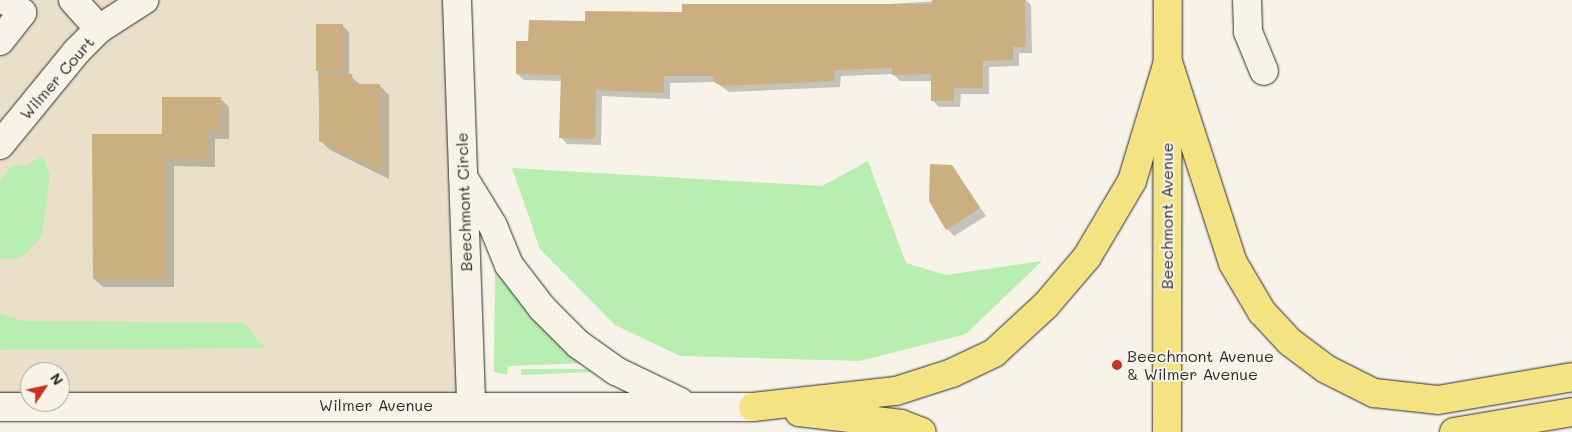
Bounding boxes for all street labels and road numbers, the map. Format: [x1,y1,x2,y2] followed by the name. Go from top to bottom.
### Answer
[16,33,98,123] street label: Wilmer Court
[452,132,476,272] street label: Beechmont Circle
[1157,143,1177,289] street label: Beechmont Avenue
[319,395,433,415] street label: Wilmer Avenue

